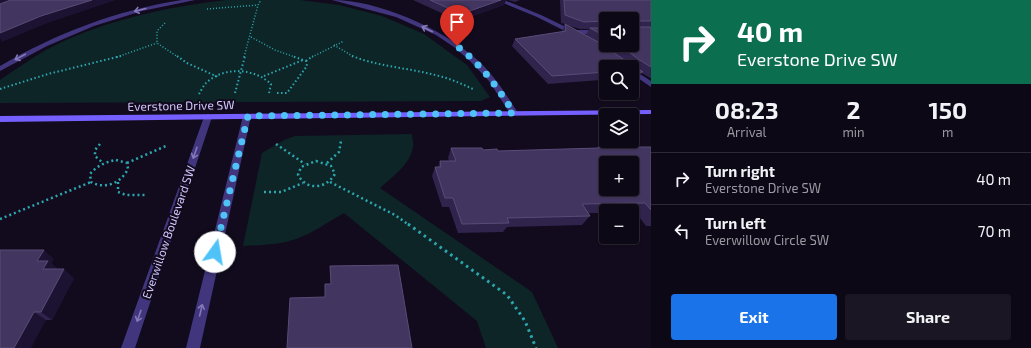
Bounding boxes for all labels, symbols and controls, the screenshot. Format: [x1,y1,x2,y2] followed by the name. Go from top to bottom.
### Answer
[440,5,474,46] pin
[134,7,147,15] one-way arrow
[446,11,468,33] icon: arrive
[599,12,639,244] map controls
[599,12,639,52] button: sound
[737,14,803,48] text: 40 m
[671,16,723,68] icon: right
[422,25,434,32] one-way arrow
[737,48,898,70] text: Everstone Drive SW
[14,54,26,62] one-way arrow
[599,60,639,100] button: search
[715,95,779,124] text: 08:23
[847,95,860,124] text: 2
[928,95,967,124] text: 150
[127,97,235,113] street label: Everstone Drive SW
[599,108,639,148] button: layers
[727,124,766,140] text: Arrival
[842,124,865,140] text: min
[942,124,953,140] text: m
[191,147,198,160] one-way arrow
[599,156,639,196] button: +
[705,162,775,180] text: Turn right
[139,164,197,300] street label: Everwillow Boulevard SW
[671,168,693,190] icon: right
[976,170,1011,188] text: 40 m
[705,180,821,196] text: Everstone Drive SW
[599,204,639,244] button: −
[705,214,766,232] text: Turn left
[671,220,693,242] icon: left
[978,222,1011,240] text: 70 m
[194,231,236,273] position arrow
[705,232,829,248] text: Everwillow Circle SW
[671,294,837,340] button: Exit
[845,294,1011,340] button: Share
[198,304,206,317] one-way arrow
[134,310,142,322] one-way arrow

